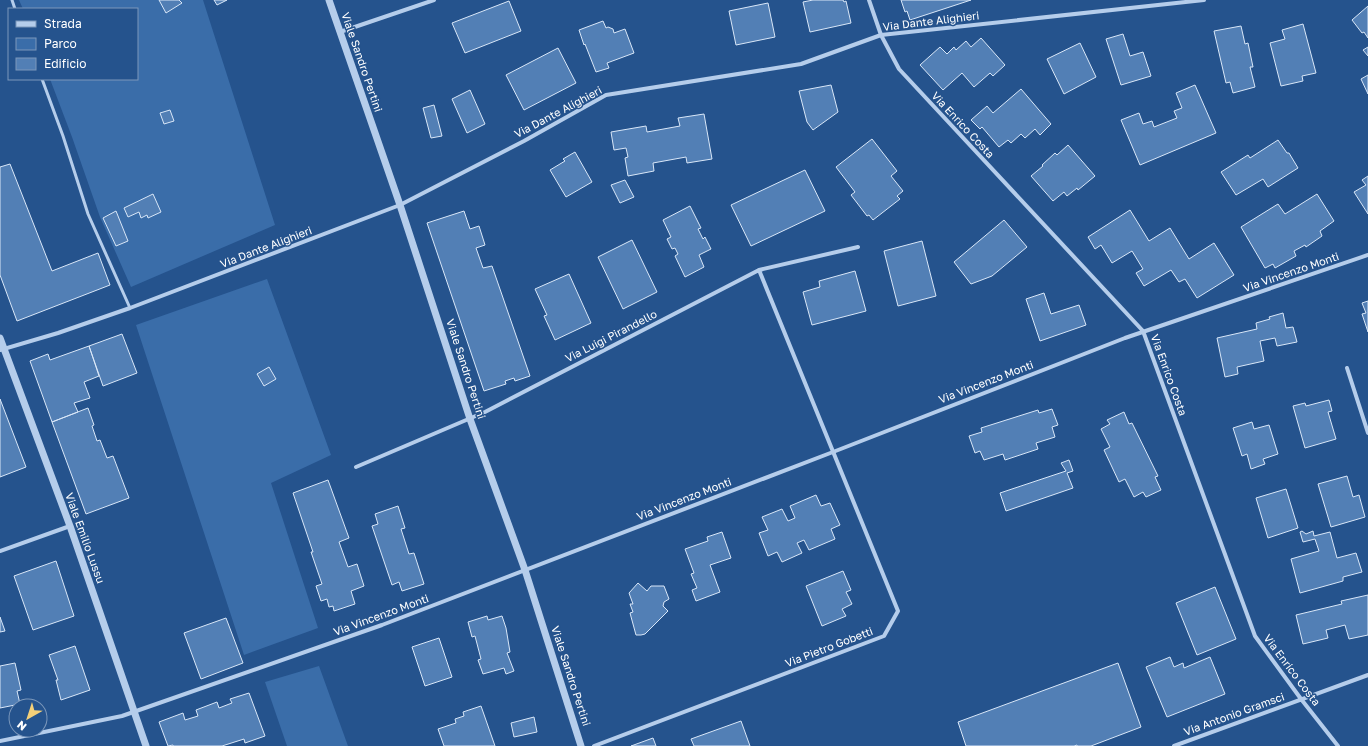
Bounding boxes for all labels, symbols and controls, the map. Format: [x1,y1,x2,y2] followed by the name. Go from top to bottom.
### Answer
[8,8,138,80] legend
[882,8,980,33] street label: Via Dante Alighieri
[339,10,386,113] street label: Viale Sandro Pertini
[44,16,82,31] text: Strada
[44,36,77,51] text: Parco
[44,56,86,71] text: Edificio
[512,83,604,140] street label: Via Dante Alighieri
[929,89,997,160] street label: Via Enrico Costa
[218,223,314,270] street label: Via Dante Alighieri
[1241,249,1341,294] street label: Via Vincenzo Monti
[563,307,659,364] street label: Via Luigi Pirandello
[444,317,489,421] street label: Viale Sandro Pertini
[1149,332,1190,417] street label: Via Enrico Costa
[937,357,1035,406] street label: Via Vincenzo Monti
[635,474,733,523] street label: Via Vincenzo Monti
[63,491,108,585] street label: Viale Emilio Lussu
[331,591,430,638] street label: Via Vincenzo Monti
[549,624,594,728] street label: Viale Sandro Pertini
[783,624,875,669] street label: Via Pietro Gobetti
[1261,631,1323,708] street label: Via Enrico Costa
[1182,689,1286,738] street label: Via Antonio Gramsci
[8,698,48,738] north arrow
[14,718,29,734] text: N

